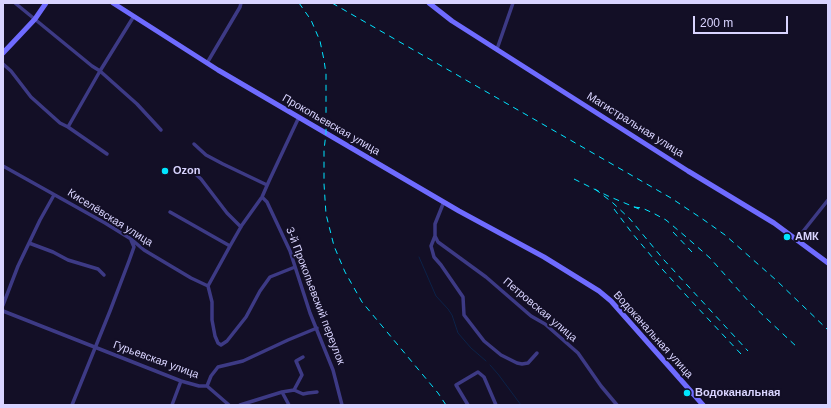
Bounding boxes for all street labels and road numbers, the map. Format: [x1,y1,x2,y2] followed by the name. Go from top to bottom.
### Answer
[584,90,686,160] street label: Магистральная улица
[280,92,382,158] street label: Прокопьевская улица
[65,186,155,250] street label: Киселёвская улица
[283,225,347,367] street label: 3-й Прокопьевский переулок
[500,275,580,345] street label: Петровская улица
[610,289,696,381] street label: Водоканальная улица
[111,338,201,382] street label: Гурьевская улица

